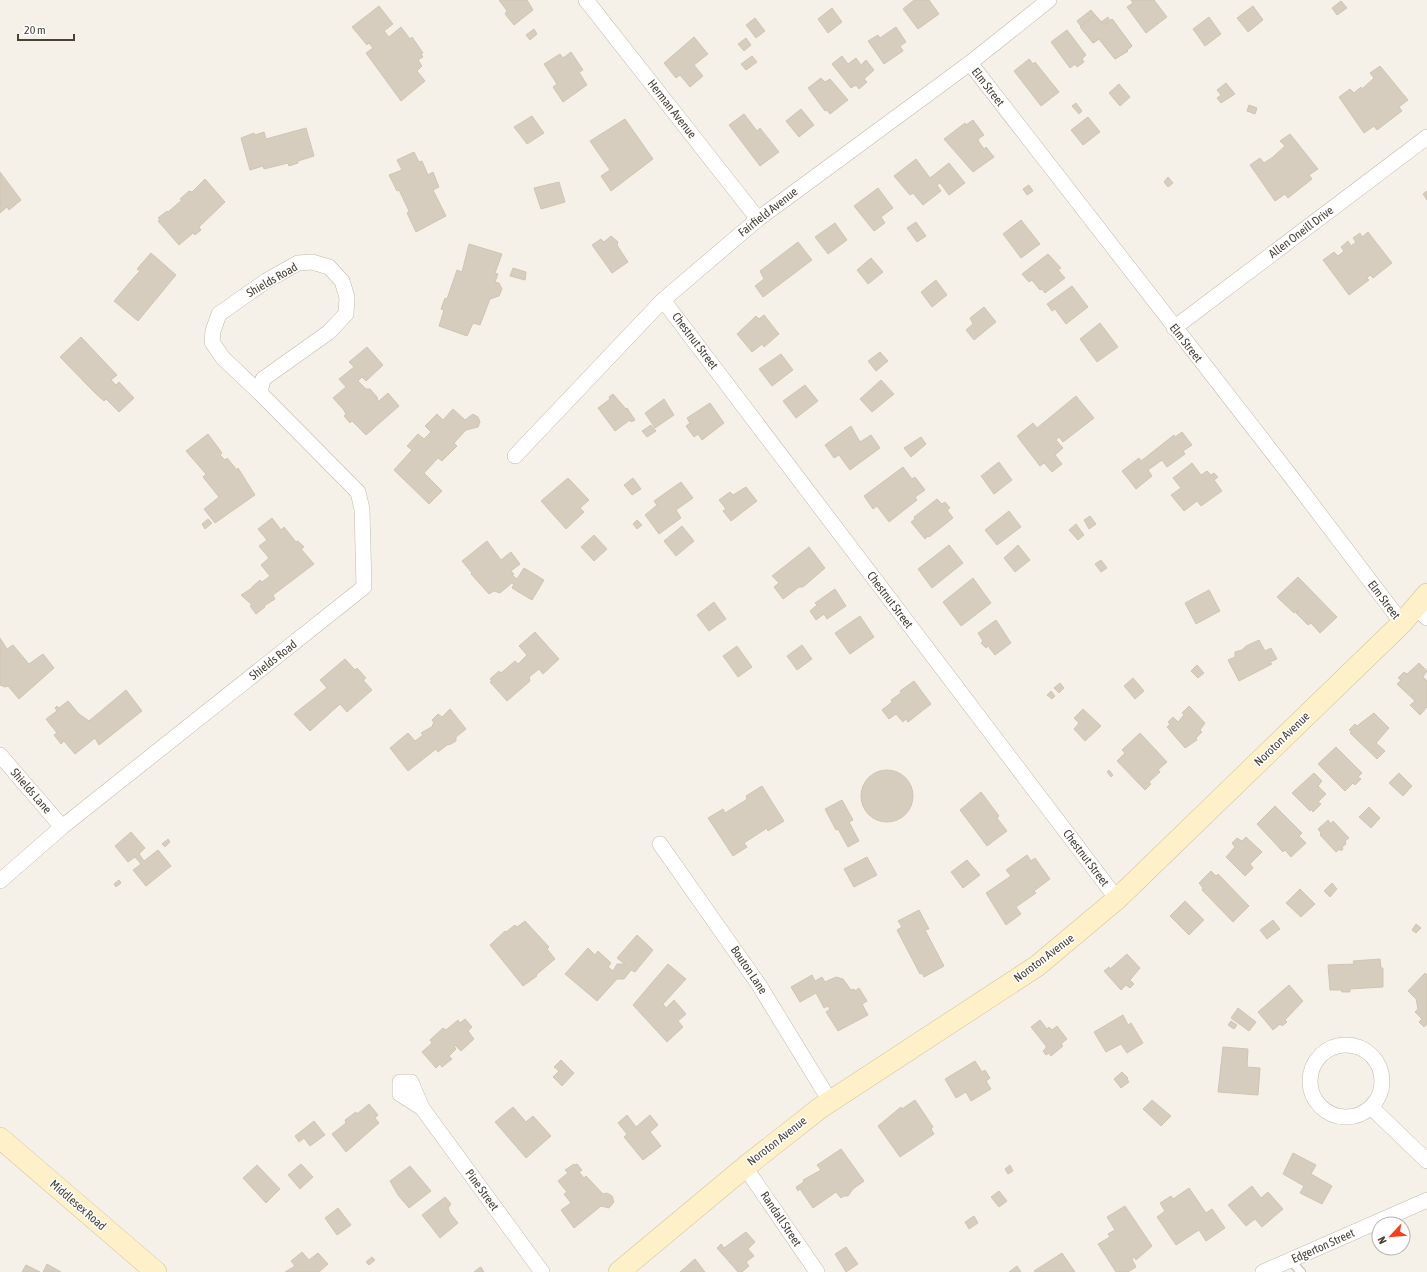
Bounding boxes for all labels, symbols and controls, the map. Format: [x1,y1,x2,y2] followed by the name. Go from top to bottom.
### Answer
[18,16,74,42] scale bar
[24,23,46,37] text: 20 m
[969,65,1008,109] street label: Elm Street
[645,77,699,141] street label: Herman Avenue
[736,184,800,240] street label: Fairfield Avenue
[1266,203,1336,261] street label: Allen Oneill Drive
[244,260,300,300] street label: Shields Road
[669,310,721,373] street label: Chestnut Street
[1167,321,1206,365] street label: Elm Street
[864,569,916,632] street label: Chestnut Street
[1365,578,1403,623] street label: Elm Street
[246,637,300,683] street label: Shields Road
[1251,709,1313,769] street label: Noroton Avenue
[8,766,54,816] street label: Shields Lane
[1060,827,1112,890] street label: Chestnut Street
[1011,931,1077,985] street label: Noroton Avenue
[728,943,770,997] street label: Bouton Lane
[744,1113,810,1169] street label: Noroton Avenue
[462,1167,502,1214] street label: Pine Street
[47,1177,109,1233] street label: Middlesex Road
[758,1189,805,1249] street label: Randall Street
[1371,1216,1411,1256] north arrow
[1289,1226,1357,1266] street label: Edgerton Street
[1375,1235,1389,1246] text: N

